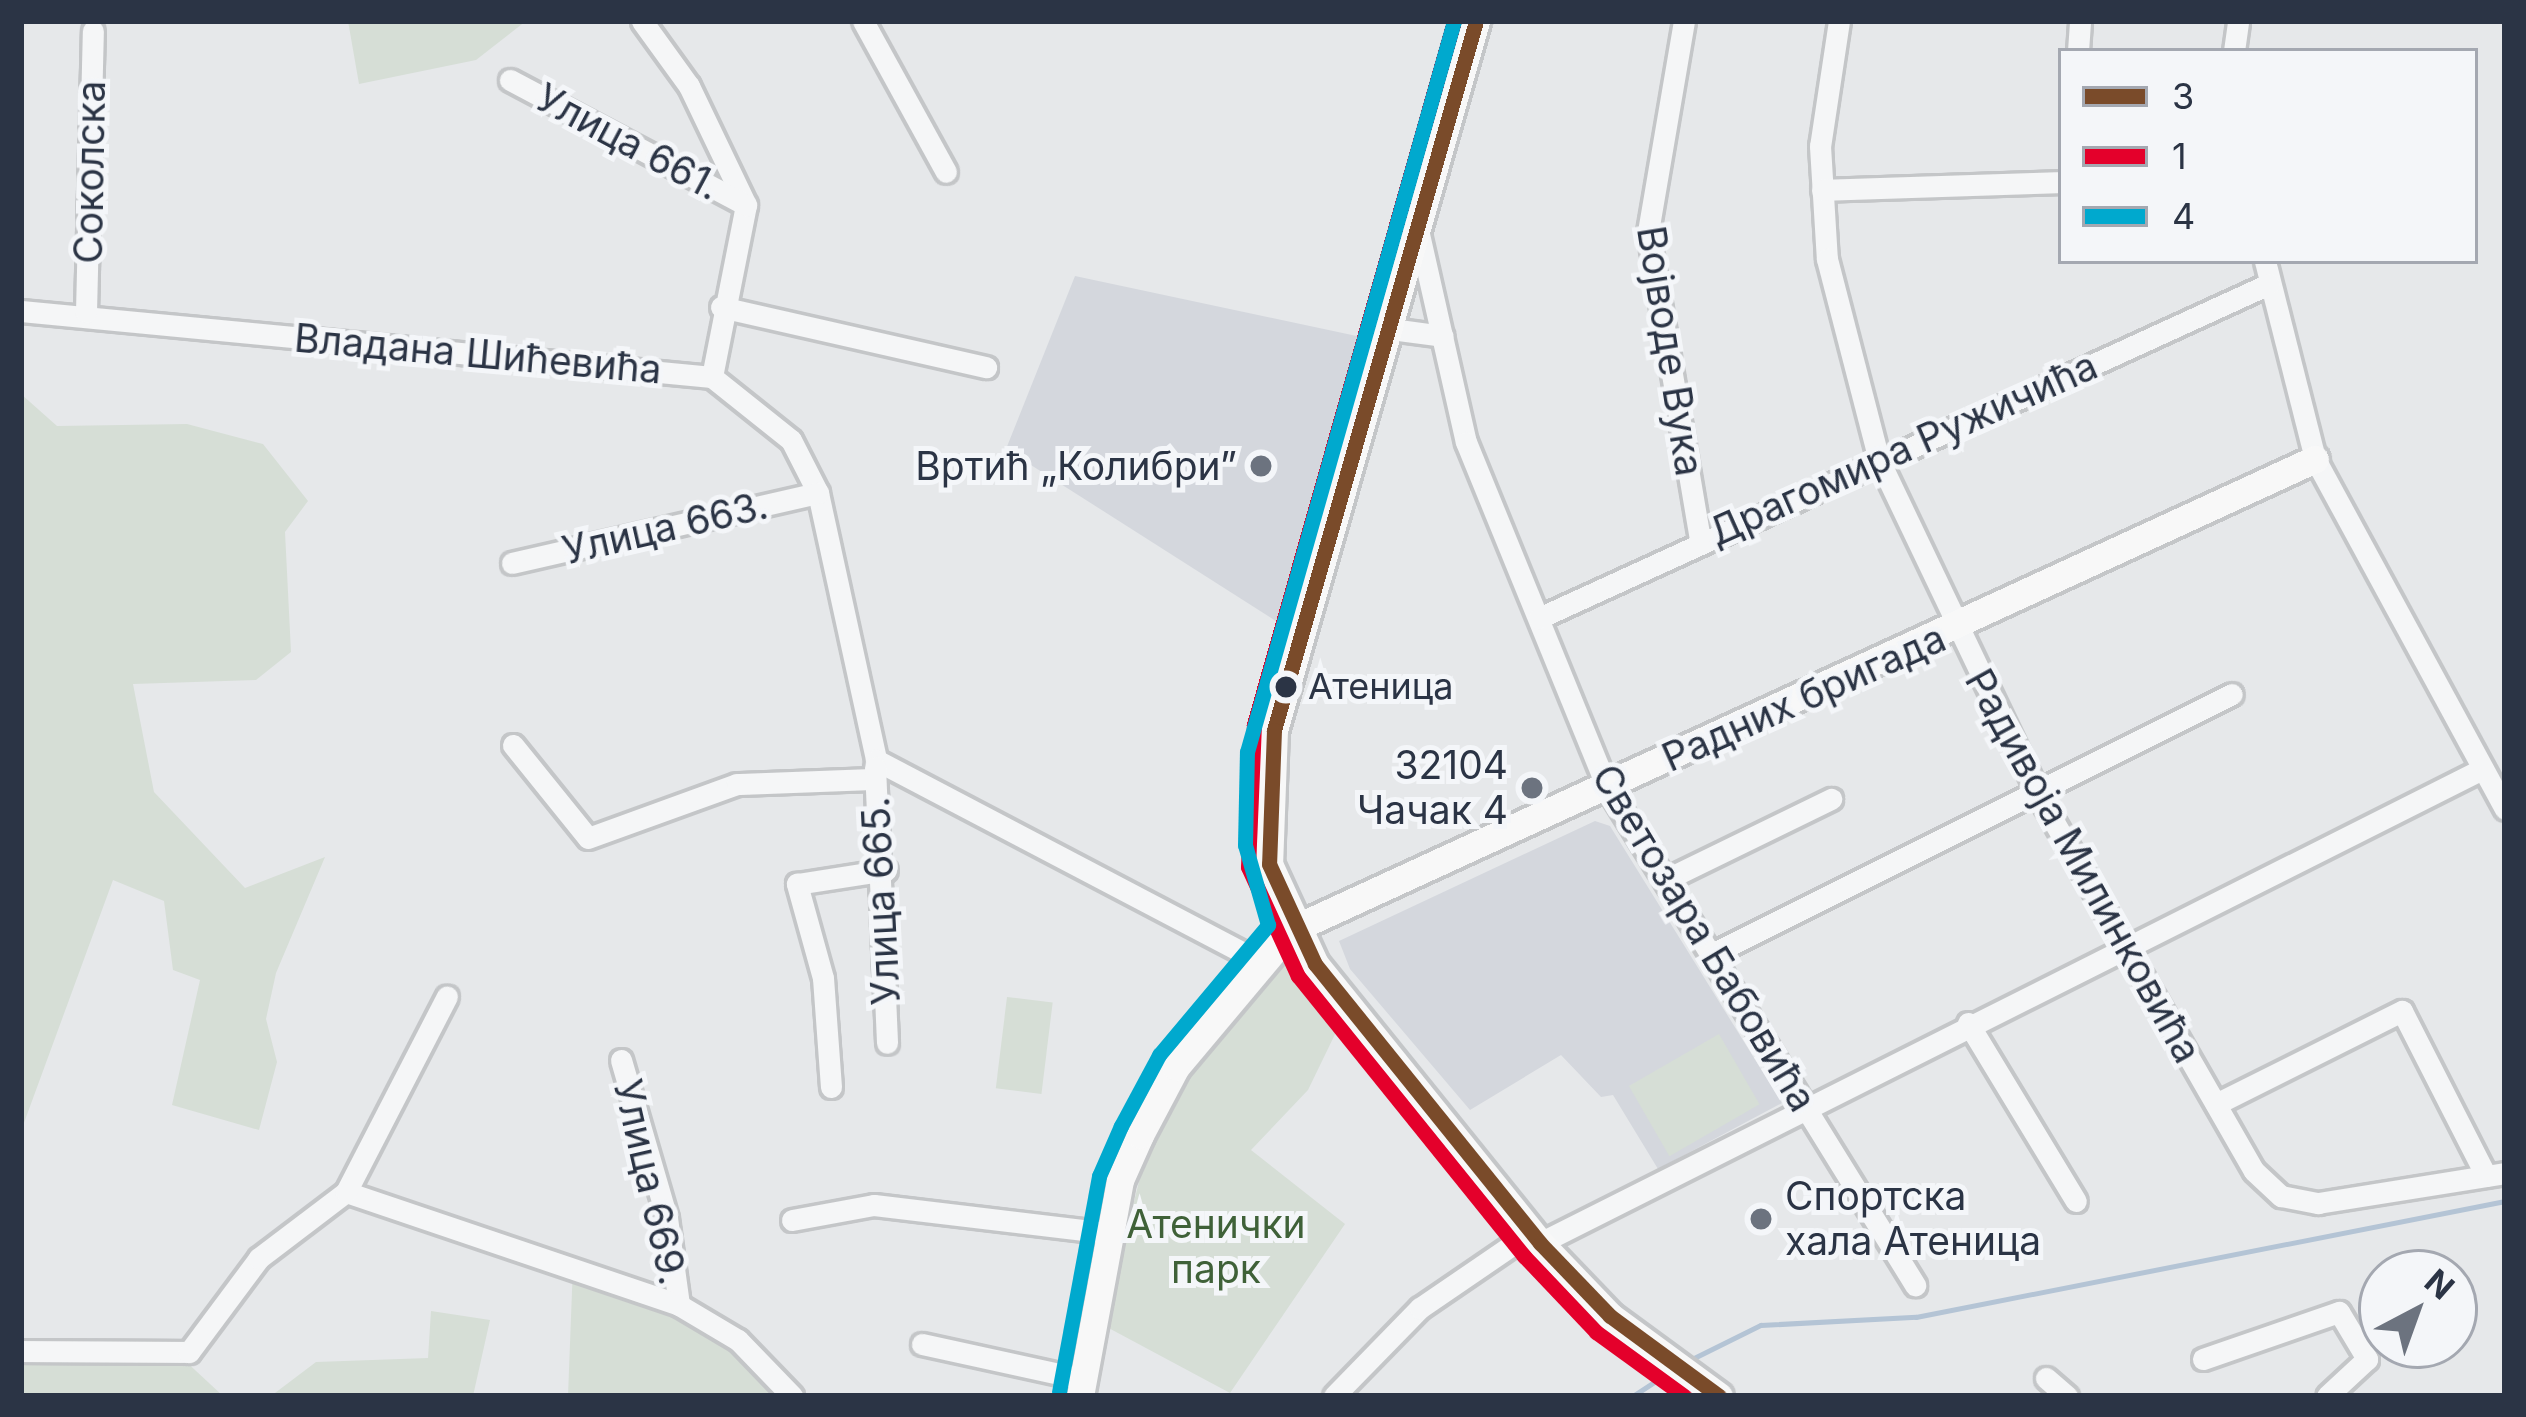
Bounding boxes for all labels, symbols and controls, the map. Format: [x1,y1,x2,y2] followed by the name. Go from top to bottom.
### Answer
[2058,48,2478,264] legend
[528,74,728,210] street label: Улица 661.
[2172,74,2194,118] text: 3
[65,80,115,264] street label: Соколска
[2172,134,2187,178] text: 1
[2172,194,2195,238] text: 4
[1627,223,1713,479] street label: Војводе Вука
[292,315,664,393] street label: Владана Шићевића
[1702,342,2104,556] street label: Драгомира Ружичића
[915,443,1237,489] place label: Вртић „Колибри”
[1248,453,1274,479] marker: Вртић „Колибри”
[558,482,772,574] street label: Улица 663.
[1655,615,1953,781] street label: Радних бригада
[1955,661,2211,1071] street label: Радивоја Милинковића
[1308,665,1454,709] place label: Атеница
[1275,676,1297,698] marker: Атеница
[1357,743,1508,834] place label: 32104 Чачак 4
[1582,756,1826,1120] street label: Светозара Бабовића
[1519,775,1545,801] marker: 32104 Чачак 4
[852,796,910,1006] street label: Улица 665.
[604,1075,696,1289] street label: Улица 669.
[1785,1174,2041,1265] place label: Спортска хала Атеница
[1126,1202,1306,1293] park label: Атенички парк
[1748,1206,1774,1232] marker: Спортска хала Атеница
[2358,1249,2478,1369] north arrow
[2417,1261,2462,1307] text: N

